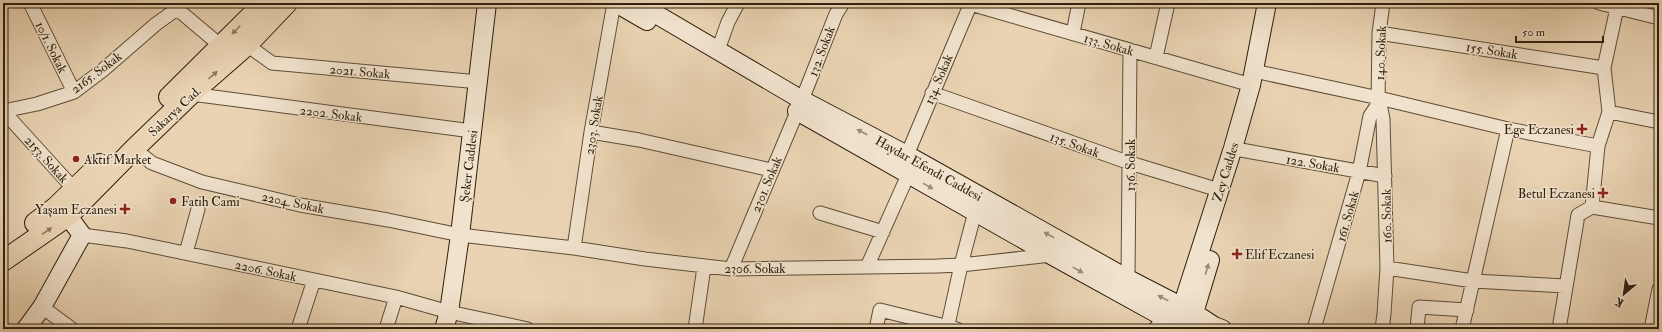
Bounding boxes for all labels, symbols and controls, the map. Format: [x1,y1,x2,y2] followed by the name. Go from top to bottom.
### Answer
[1516,18,1603,44] scale bar
[32,19,71,77] street label: 10/1. Sokak
[805,23,839,79] street label: 132. Sokak
[1372,25,1390,81] street label: 140. Sokak
[1522,25,1546,40] text: 50 m
[231,26,241,35] one-way arrow
[1082,30,1136,60] street label: 133. Sokak
[1465,39,1520,63] street label: 155. Sokak
[68,48,126,97] street label: 2165. Sokak
[921,51,957,107] street label: 134. Sokak
[329,61,392,83] street label: 2021. Sokak
[208,71,217,80] one-way arrow
[145,83,205,141] street label: Sakarya Cad.
[581,94,607,156] street label: 2303. Sokak
[299,102,364,126] street label: 2202. Sokak
[1504,122,1575,138] place label: Ege Eczanesi
[1577,124,1587,134] marker: Ege Eczanesi
[457,129,481,203] street label: Şeker Caddesi
[856,129,868,135] one-way arrow
[1048,129,1102,162] street label: 135. Sokak
[21,133,72,187] street label: 2153. Sokak
[872,133,985,206] street label: Haydar Efendi Caddesi
[1123,138,1139,191] street label: 136. Sokak
[1209,140,1244,204] street label: Zey Caddes
[1285,151,1342,177] street label: 122. Sokak
[83,152,151,168] place label: Aktif Market
[748,153,786,215] street label: 2301. Sokak
[71,154,81,164] marker: Aktif Market
[922,182,934,189] one-way arrow
[1518,186,1596,202] place label: Betul Eczanesi
[1333,188,1363,244] street label: 161. Sokak
[1379,188,1395,243] street label: 160. Sokak
[1598,188,1608,198] marker: Betul Eczanesi
[260,189,326,218] street label: 2204. Sokak
[181,194,240,210] place label: Fatih Cami
[168,196,178,206] marker: Fatih Cami
[35,202,118,218] place label: Yaşam Eczanesi
[120,204,130,214] marker: Yaşam Eczanesi
[41,227,52,235] one-way arrow
[1043,232,1055,239] one-way arrow
[1245,247,1315,263] place label: Elif Eczanesi
[1232,249,1242,259] marker: Elif Eczanesi
[233,257,299,285] street label: 2206. Sokak
[724,261,786,277] street label: 2306. Sokak
[1204,263,1210,275] one-way arrow
[1072,267,1084,273] one-way arrow
[1604,274,1644,314] north arrow
[1158,294,1169,301] one-way arrow
[1612,294,1626,310] text: K

